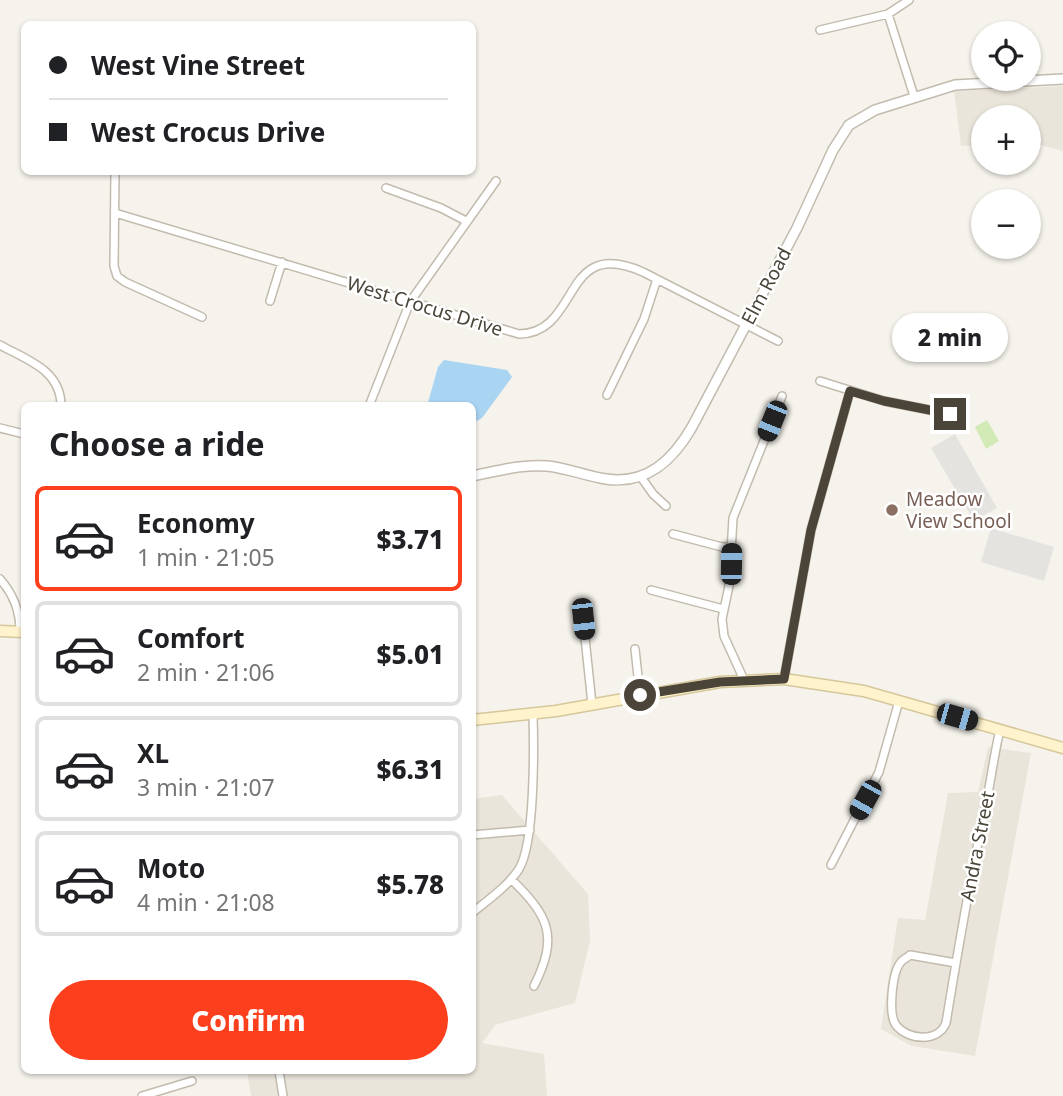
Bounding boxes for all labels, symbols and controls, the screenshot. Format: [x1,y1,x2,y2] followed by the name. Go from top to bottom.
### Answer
[971,21,1041,259] map controls
[971,21,1041,91] button: locate
[91,47,305,83] text: West Vine Street
[971,105,1041,175] button: +
[91,114,325,150] text: West Crocus Drive
[971,189,1041,259] button: −
[735,243,797,329] street label: Elm Road
[344,270,506,342] street label: West Crocus Drive
[892,312,1008,362] callout: 2 min
[918,321,982,353] text: 2 min
[755,398,790,444] car
[934,398,966,430] route end
[49,422,265,465] text: Choose a ride
[906,486,1012,534] place label: Meadow View School
[884,502,900,518] marker: Meadow View School
[137,505,255,541] text: Economy
[53,507,116,570] icon: car
[377,521,444,557] text: $3.71
[137,541,275,573] text: 1 min · 21:05
[721,543,742,585] car
[571,597,596,641] car
[137,620,245,656] text: Comfort
[53,622,116,685] icon: car
[377,636,444,672] text: $5.01
[137,656,275,688] text: 2 min · 21:06
[624,679,656,711] route start
[934,701,981,733] car
[137,735,169,771] text: XL
[53,737,116,800] icon: car
[377,751,444,787] text: $6.31
[137,771,275,803] text: 3 min · 21:07
[846,777,885,823] car
[954,789,1000,903] street label: Andra Street
[137,850,205,886] text: Moto
[53,852,116,915] icon: car
[377,866,444,902] text: $5.78
[137,886,275,918] text: 4 min · 21:08
[49,980,448,1060] button: Confirm

